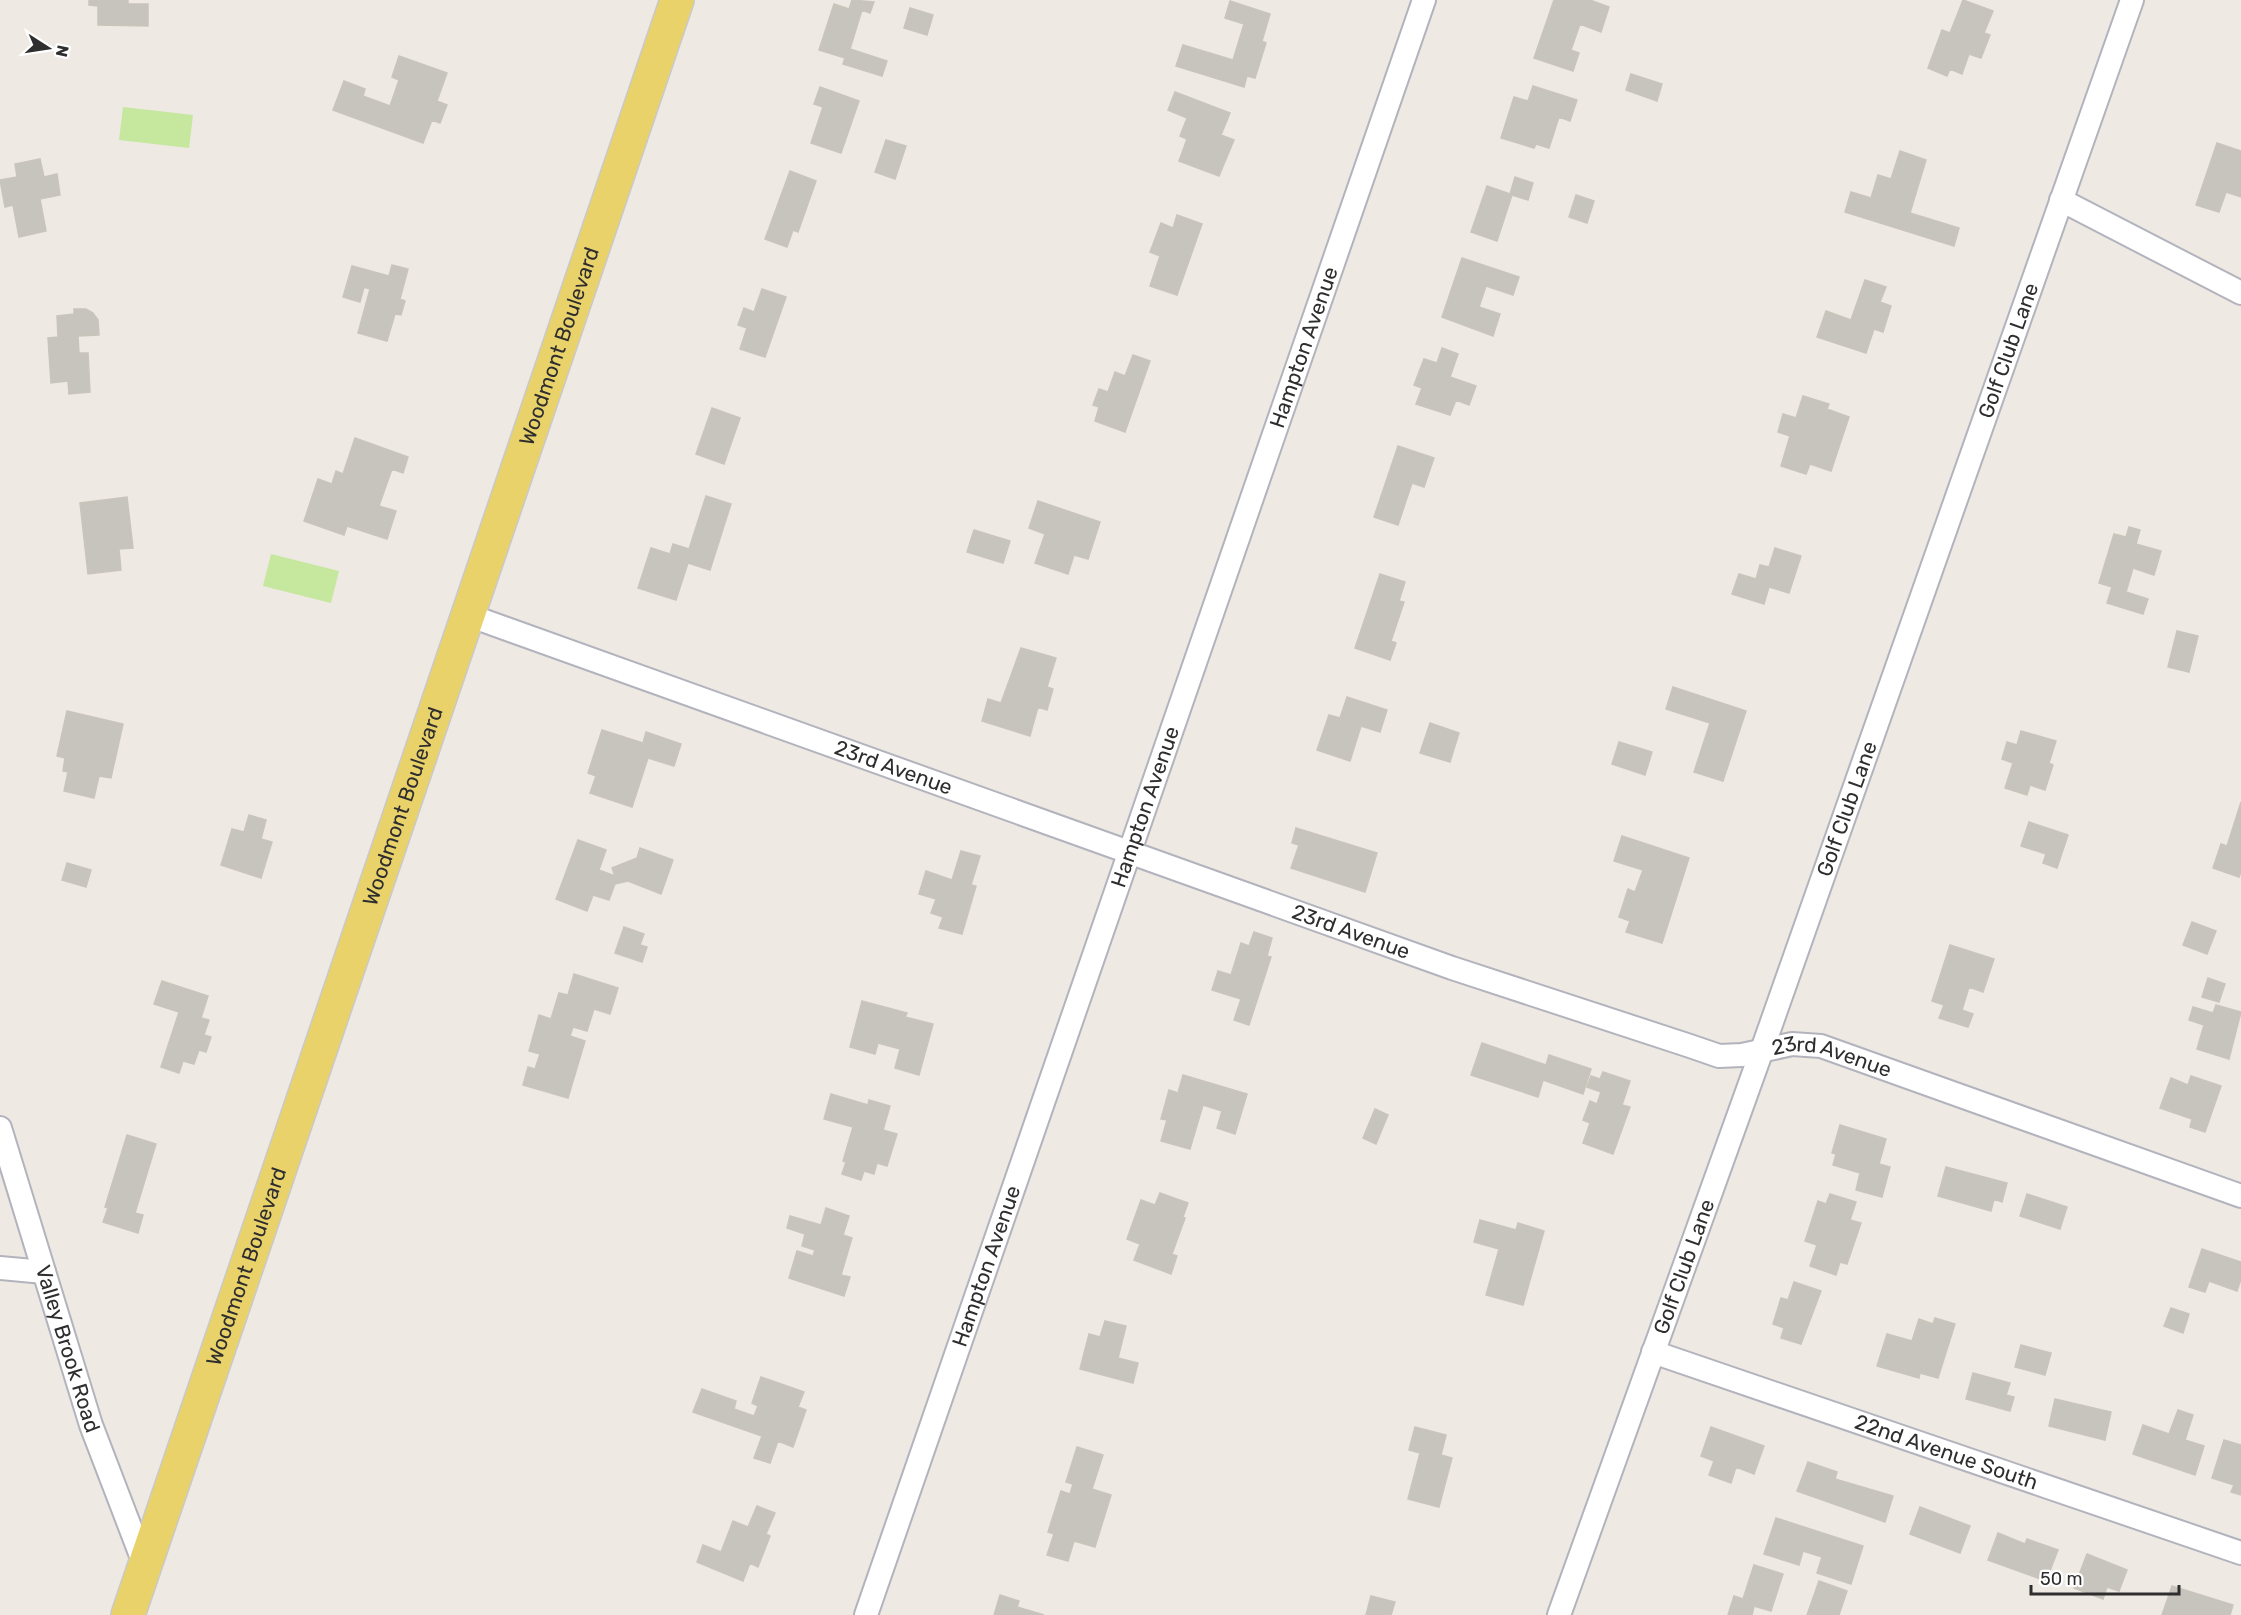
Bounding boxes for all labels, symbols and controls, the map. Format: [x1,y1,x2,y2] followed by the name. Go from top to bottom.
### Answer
[18,18,78,78] north arrow
[52,43,73,59] text: N
[513,244,604,449] street label: Woodmont Boulevard
[1264,263,1343,431] street label: Hampton Avenue
[1973,279,2043,421] street label: Golf Club Lane
[357,704,448,909] street label: Woodmont Boulevard
[1105,723,1184,891] street label: Hampton Avenue
[831,735,956,800] street label: 23rd Avenue
[1811,738,1882,880] street label: Golf Club Lane
[1289,899,1413,964] street label: 23rd Avenue
[1769,1030,1895,1082] street label: 23rd Avenue
[201,1164,291,1369] street label: Woodmont Boulevard
[947,1182,1025,1350] street label: Hampton Avenue
[1648,1196,1719,1337] street label: Golf Club Lane
[31,1262,106,1436] street label: Valley Brook Road
[1852,1409,2041,1495] street label: 22nd Avenue South
[2031,1558,2180,1596] scale bar
[2040,1568,2083,1590] text: 50 m

